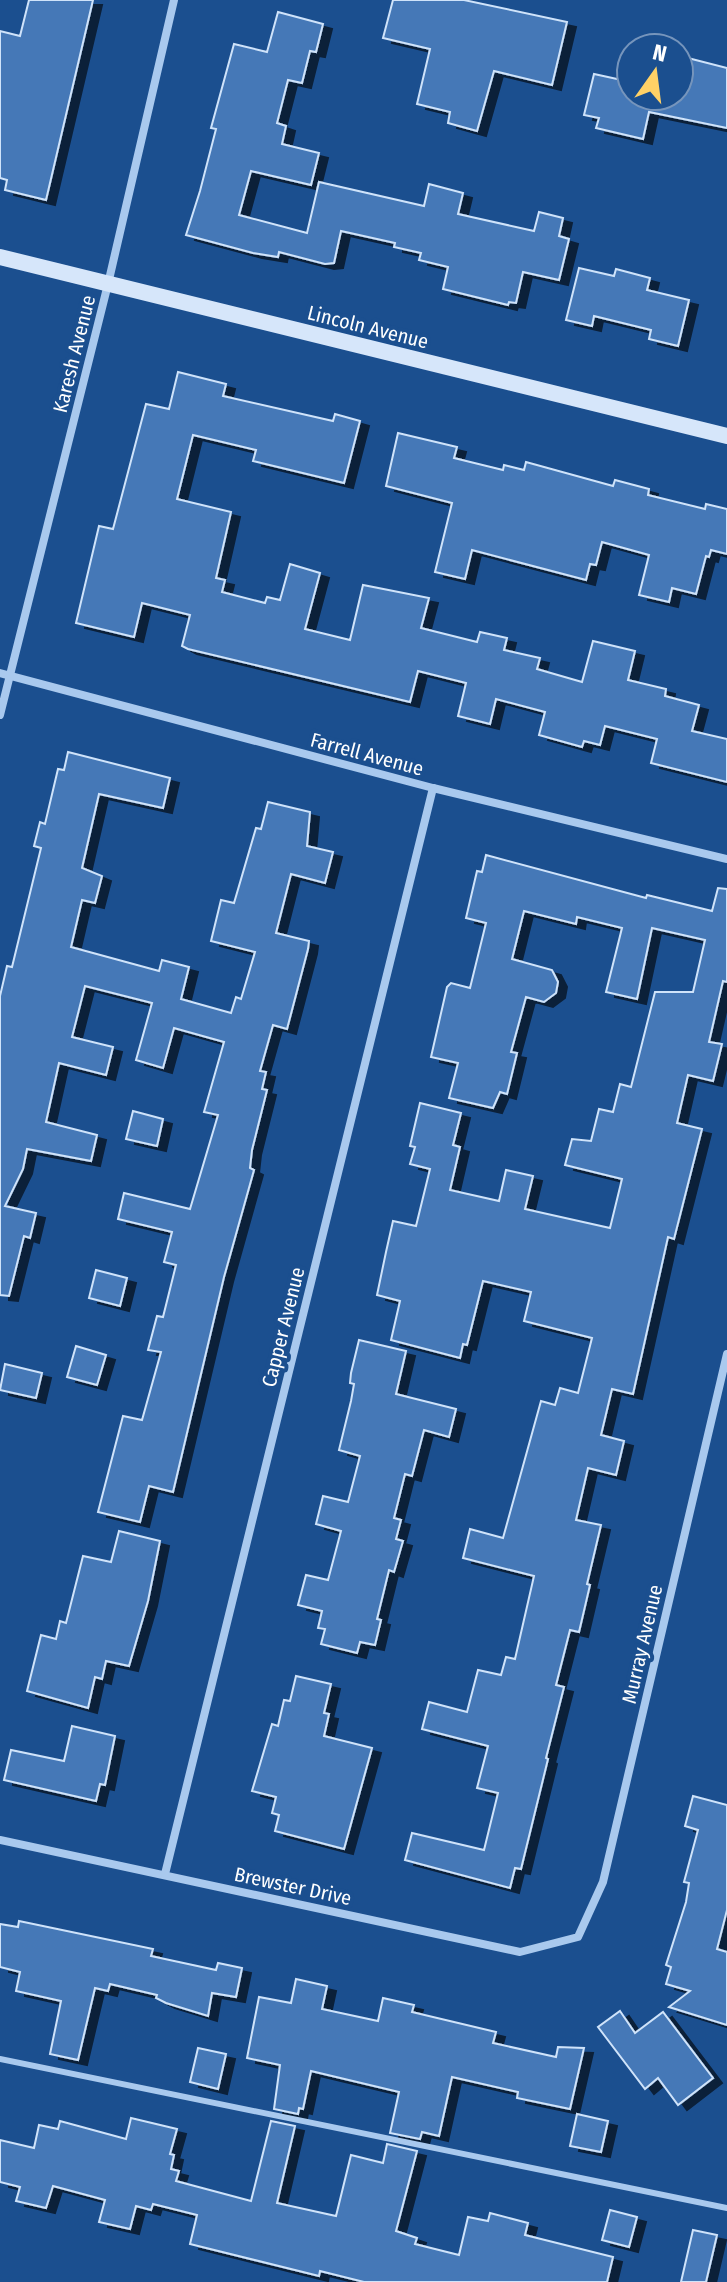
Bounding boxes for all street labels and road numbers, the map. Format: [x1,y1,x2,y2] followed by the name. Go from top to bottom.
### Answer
[48,293,100,415] street label: Karesh Avenue
[305,300,431,354] street label: Lincoln Avenue
[308,727,426,781] street label: Farrell Avenue
[257,1265,309,1389] street label: Capper Avenue
[617,1582,667,1706] street label: Murray Avenue
[232,1862,354,1910] street label: Brewster Drive

